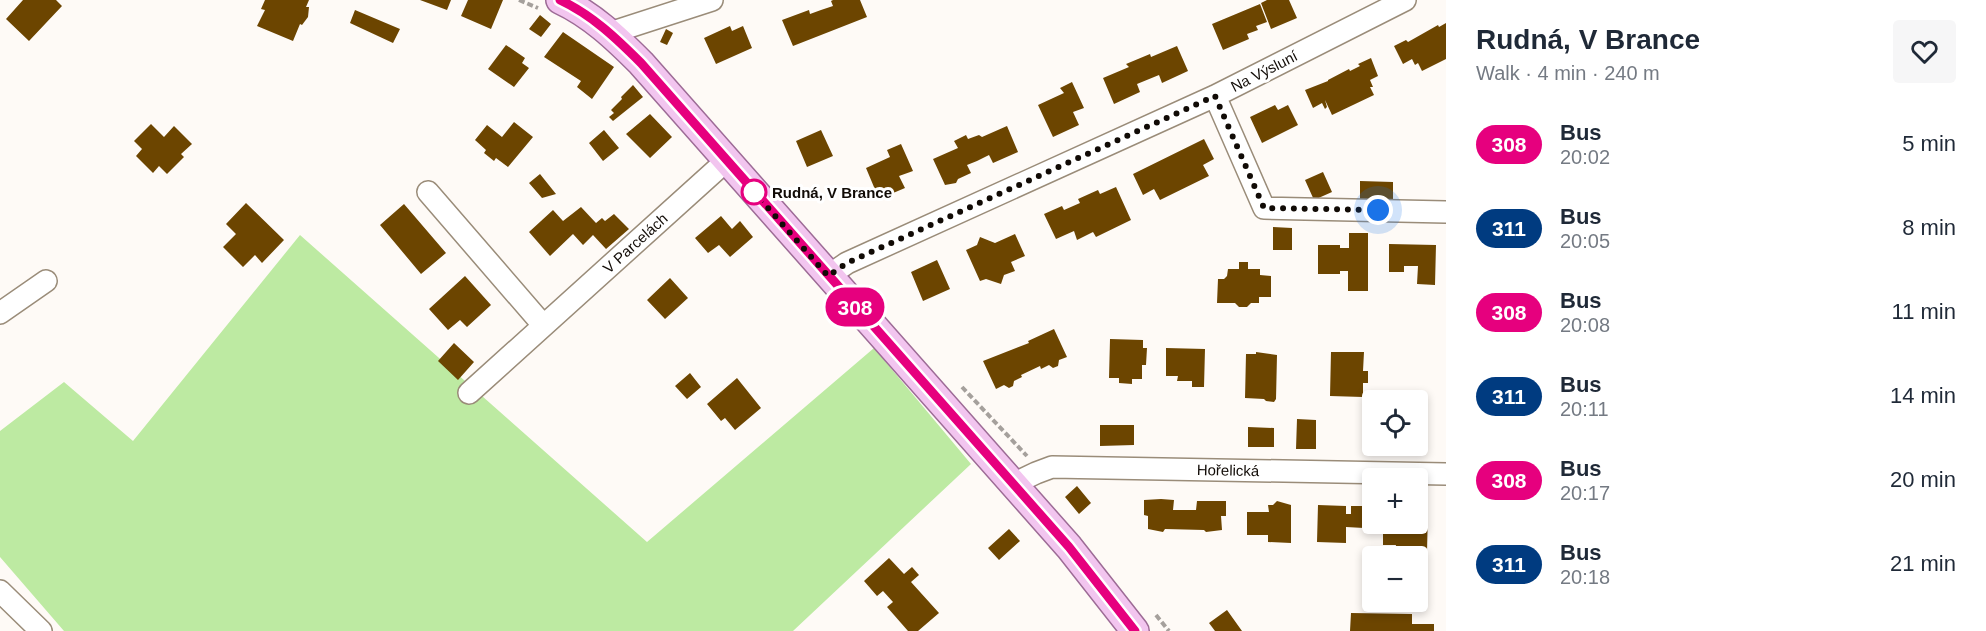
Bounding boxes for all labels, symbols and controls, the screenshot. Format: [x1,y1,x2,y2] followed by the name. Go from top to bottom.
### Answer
[1893,20,1956,83] button: heart
[1476,24,1700,55] text: Rudná, V Brance
[1228,47,1301,95] street label: Na Výsluní
[1476,62,1660,84] text: Walk · 4 min · 240 m
[1560,120,1602,145] text: Bus
[1902,131,1956,156] text: 5 min
[1491,133,1527,156] text: 308
[1560,146,1610,168] text: 20:02
[741,179,767,205] marker: Rudná, V Brance
[772,184,892,201] place label: Rudná, V Brance
[1363,195,1393,225] your location
[1560,204,1602,229] text: Bus
[599,210,671,276] street label: V Parcelách
[1902,215,1956,240] text: 8 min
[1492,217,1526,240] text: 311
[1560,230,1610,252] text: 20:05
[820,288,890,326] line badge: 308
[1560,288,1602,313] text: Bus
[837,296,873,319] text: 308
[1892,299,1956,324] text: 11 min
[1491,301,1527,324] text: 308
[1560,314,1610,336] text: 20:08
[1560,372,1602,397] text: Bus
[1890,383,1956,408] text: 14 min
[1492,385,1526,408] text: 311
[1362,390,1428,612] map controls
[1362,390,1428,456] button: locate
[1560,398,1609,420] text: 20:11
[1560,456,1602,481] text: Bus
[1197,461,1260,479] street label: Hořelická
[1890,467,1956,492] text: 20 min
[1362,468,1428,534] button: +
[1491,469,1527,492] text: 308
[1560,482,1610,504] text: 20:17
[1560,540,1602,565] text: Bus
[1362,546,1428,612] button: −
[1890,551,1956,576] text: 21 min
[1492,553,1526,576] text: 311
[1560,566,1610,588] text: 20:18

